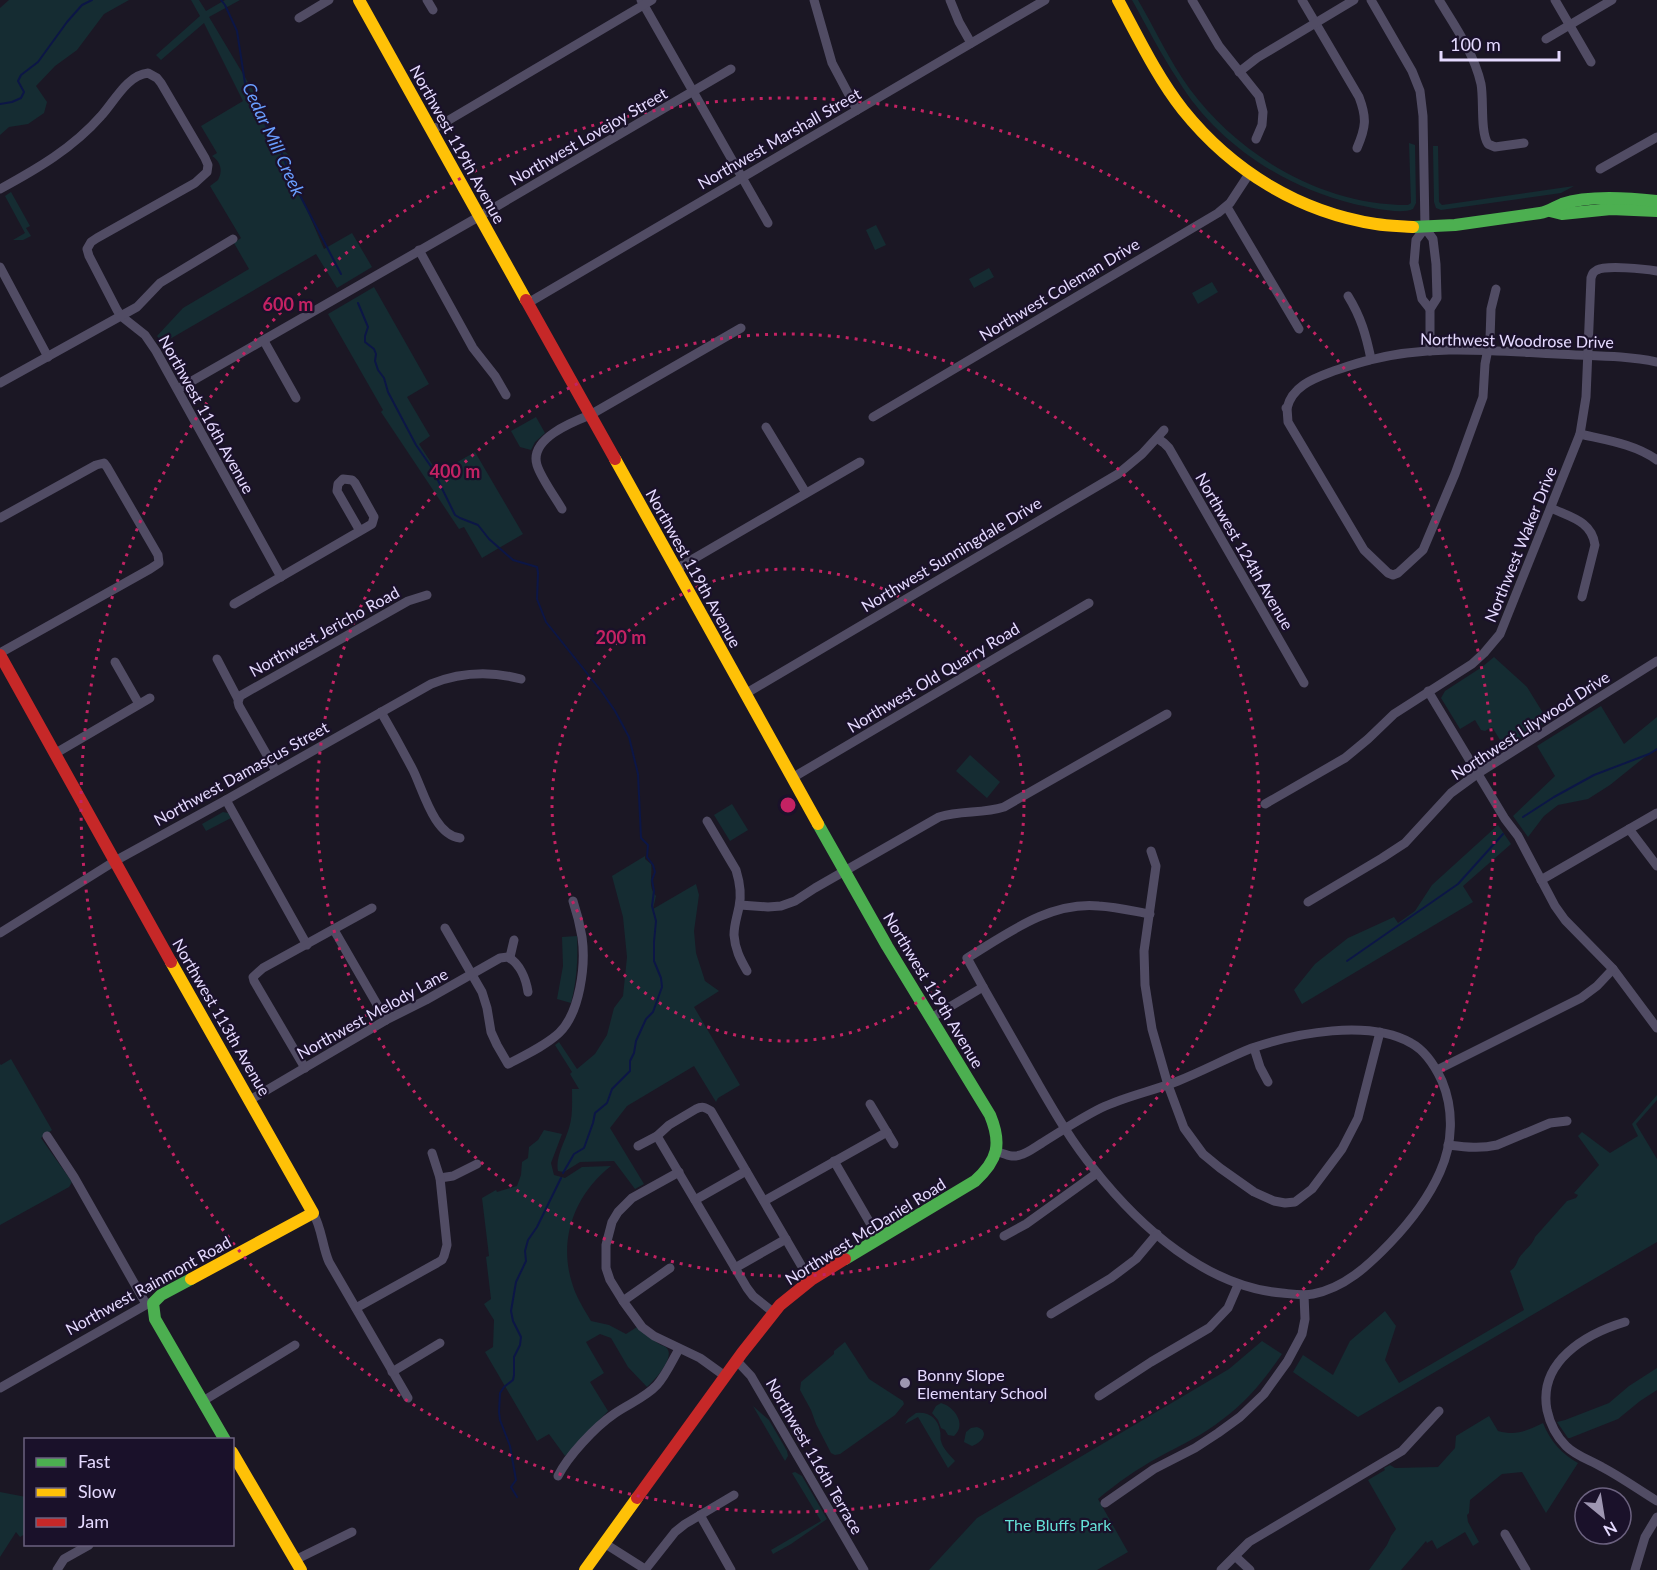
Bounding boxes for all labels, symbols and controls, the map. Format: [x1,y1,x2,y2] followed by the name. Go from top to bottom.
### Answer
[1441,24,1560,62] scale bar
[1450,33,1501,55] text: 100 m
[406,61,510,227] street label: Northwest 119th Avenue
[238,79,310,200] water label: Cedar Mill Creek
[506,83,670,189] street label: Northwest Lovejoy Street
[694,83,864,192] street label: Northwest Marshall Street
[976,234,1142,344] street label: Northwest Coleman Drive
[263,293,313,315] text: 600 m
[1420,329,1614,351] street label: Northwest Woodrose Drive
[155,331,259,497] street label: Northwest 116th Avenue
[430,460,480,482] text: 400 m
[1480,463,1560,625] street label: Northwest Waker Drive
[1192,469,1298,633] street label: Northwest 124th Avenue
[642,485,746,651] street label: Northwest 119th Avenue
[857,493,1045,615] street label: Northwest Sunningdale Drive
[246,582,402,680] street label: Northwest Jericho Road
[844,618,1022,736] street label: Northwest Old Quarry Road
[596,626,646,648] text: 200 m
[1447,667,1613,783] street label: Northwest Lilywood Drive
[150,717,332,829] street label: Northwest Damascus Street
[778,795,798,815] centre of rings
[880,909,988,1071] street label: Northwest 119th Avenue
[169,935,275,1099] street label: Northwest 113th Avenue
[293,964,451,1062] street label: Northwest Melody Lane
[781,1174,949,1288] street label: Northwest McDaniel Road
[62,1232,234,1338] street label: Northwest Rainmont Road
[917,1365,1047,1402] place label: Bonny Slope Elementary School
[763,1375,867,1537] street label: Northwest 116th Terrace
[898,1376,912,1390] marker: Bonny Slope Elementary School
[24,1438,234,1546] legend
[78,1450,111,1472] text: Fast
[78,1480,116,1502] text: Slow
[1573,1486,1633,1546] north arrow
[78,1510,109,1532] text: Jam
[1005,1515,1112,1534] park label: The Bluffs Park
[1601,1518,1621,1541] text: N

